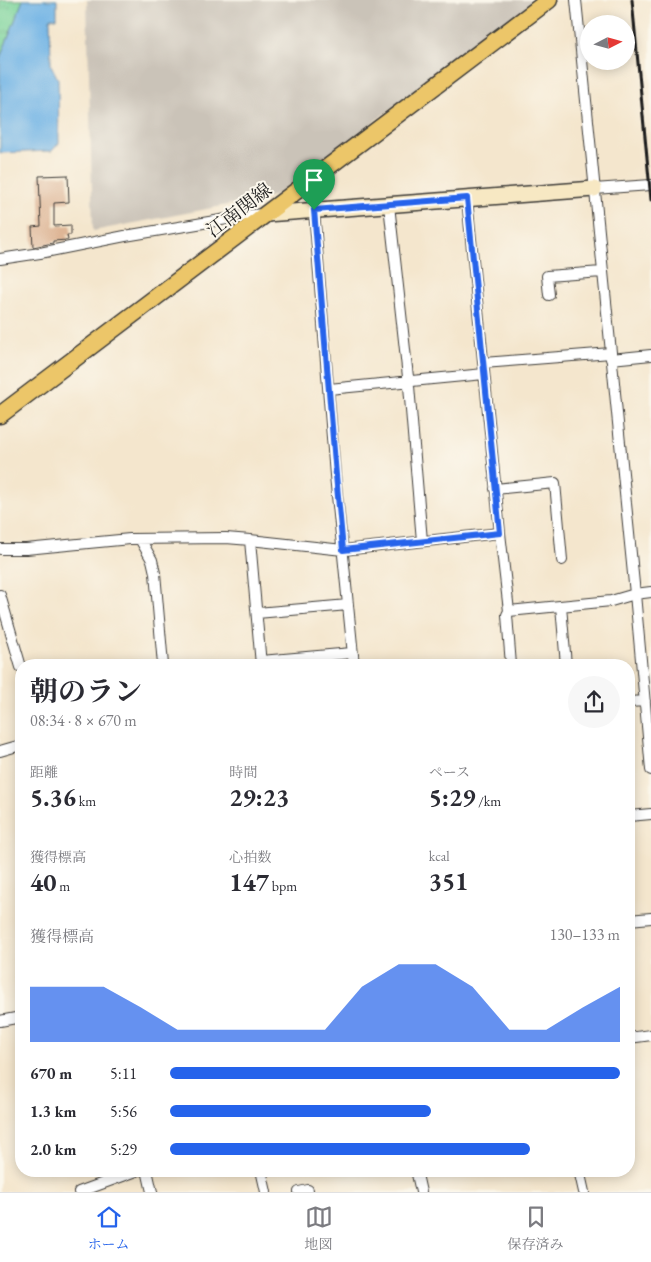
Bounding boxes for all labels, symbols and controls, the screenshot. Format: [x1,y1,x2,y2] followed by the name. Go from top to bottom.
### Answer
[580,15,635,70] north arrow
[580,15,635,70] map controls
[293,159,335,210] pin
[300,166,328,194] icon: arrive
[201,177,277,243] street label: 江南関線
[30,673,142,709] text: 朝のラン
[568,676,620,728] button: share
[30,710,137,731] text: 08:34 · 8 × 670 m
[30,763,58,781] text: 距離
[229,763,257,781] text: 時間
[429,763,470,781] text: ペース
[30,781,76,813] text: 5.36
[229,781,289,813] text: 29:23
[429,781,475,813] text: 5:29
[76,792,96,810] text: km
[475,792,501,810] text: /km
[429,847,450,865] text: kcal
[30,848,86,866] text: 獲得標高
[229,848,271,866] text: 心拍数
[429,865,468,897] text: 351
[30,866,56,898] text: 40
[229,866,269,898] text: 147
[56,877,70,895] text: m
[269,877,297,895] text: bpm
[549,924,620,945] text: 130–133 m
[30,926,94,947] text: 獲得標高
[30,1063,72,1084] text: 670 m
[110,1063,137,1084] text: 5:11
[30,1101,76,1122] text: 1.3 km
[110,1101,137,1122] text: 5:56
[30,1139,76,1160] text: 2.0 km
[110,1139,137,1160] text: 5:29
[88,1203,130,1253] tab: ホーム
[305,1203,333,1253] tab: 地図
[508,1203,564,1253] tab: 保存済み

